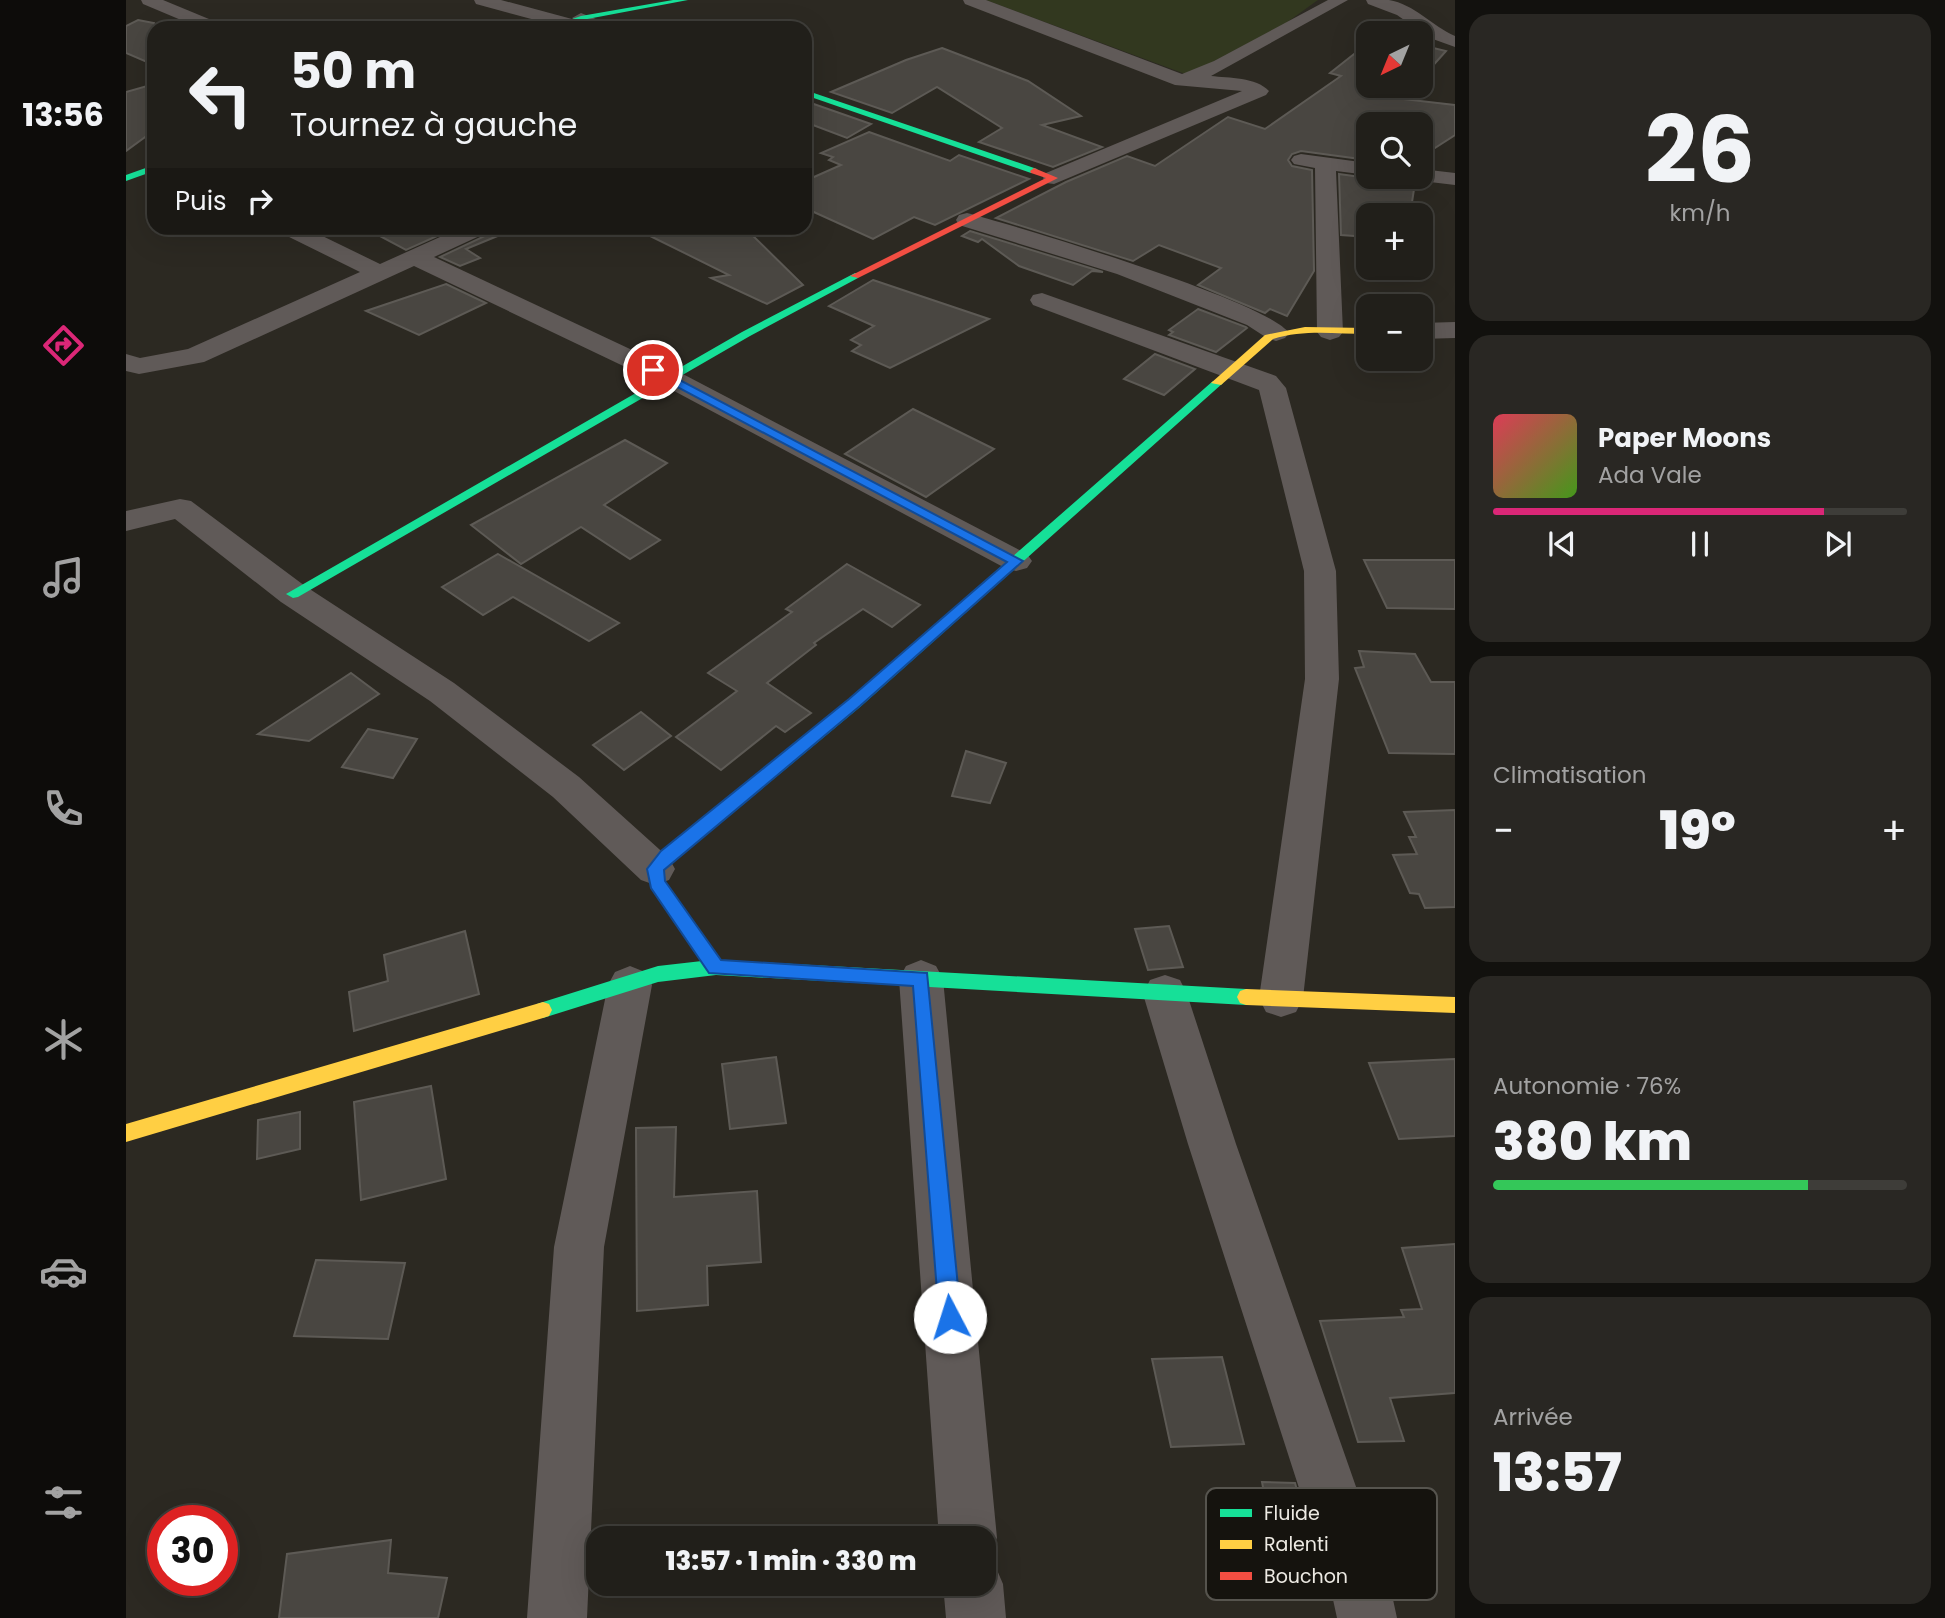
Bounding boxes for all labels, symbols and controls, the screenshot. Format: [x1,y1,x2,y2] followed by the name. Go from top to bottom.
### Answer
[1356,21,1433,98] north arrow
[1356,21,1433,371] map controls
[290,37,416,105] text: 50 m
[175,49,266,140] icon: left
[1645,86,1755,214] text: 26
[22,92,104,137] text: 13:56
[290,102,577,147] text: Tournez à gauche
[1356,112,1433,189] button: search
[241,182,279,220] icon: right
[175,183,227,219] text: Puis
[1669,197,1731,229] text: km/h
[1356,203,1433,280] button: +
[1356,294,1433,371] button: −
[39,321,88,370] icon: directions
[623,340,683,400] pin
[634,351,672,389] icon: arrive
[1598,420,1771,456] text: Paper Moons
[1598,459,1702,491] text: Ada Vale
[1543,525,1581,563] icon: previous
[1681,525,1719,563] icon: pause
[1819,525,1857,563] icon: next
[39,553,88,602] icon: music
[1493,759,1646,791] text: Climatisation
[39,784,88,833] icon: phone
[1659,794,1736,867] text: 19°
[1493,804,1514,857] text: −
[1881,804,1907,857] text: +
[39,1015,88,1064] icon: climate
[1493,1070,1681,1102] text: Autonomie · 76%
[1493,1105,1692,1178] text: 380 km
[39,1247,88,1296] icon: car
[913,1280,987,1354] position arrow
[1493,1401,1573,1433] text: Arrivée
[1493,1436,1622,1509] text: 13:57
[39,1478,88,1527] icon: filters
[1206,1488,1437,1600] legend
[1264,1500,1320,1527] text: Fluide
[147,1505,238,1596] speed limit sign: 30
[1264,1531,1329,1558] text: Ralenti
[665,1543,917,1579] text: 13:57 · 1 min · 330 m
[1264,1563,1348,1590] text: Bouchon

